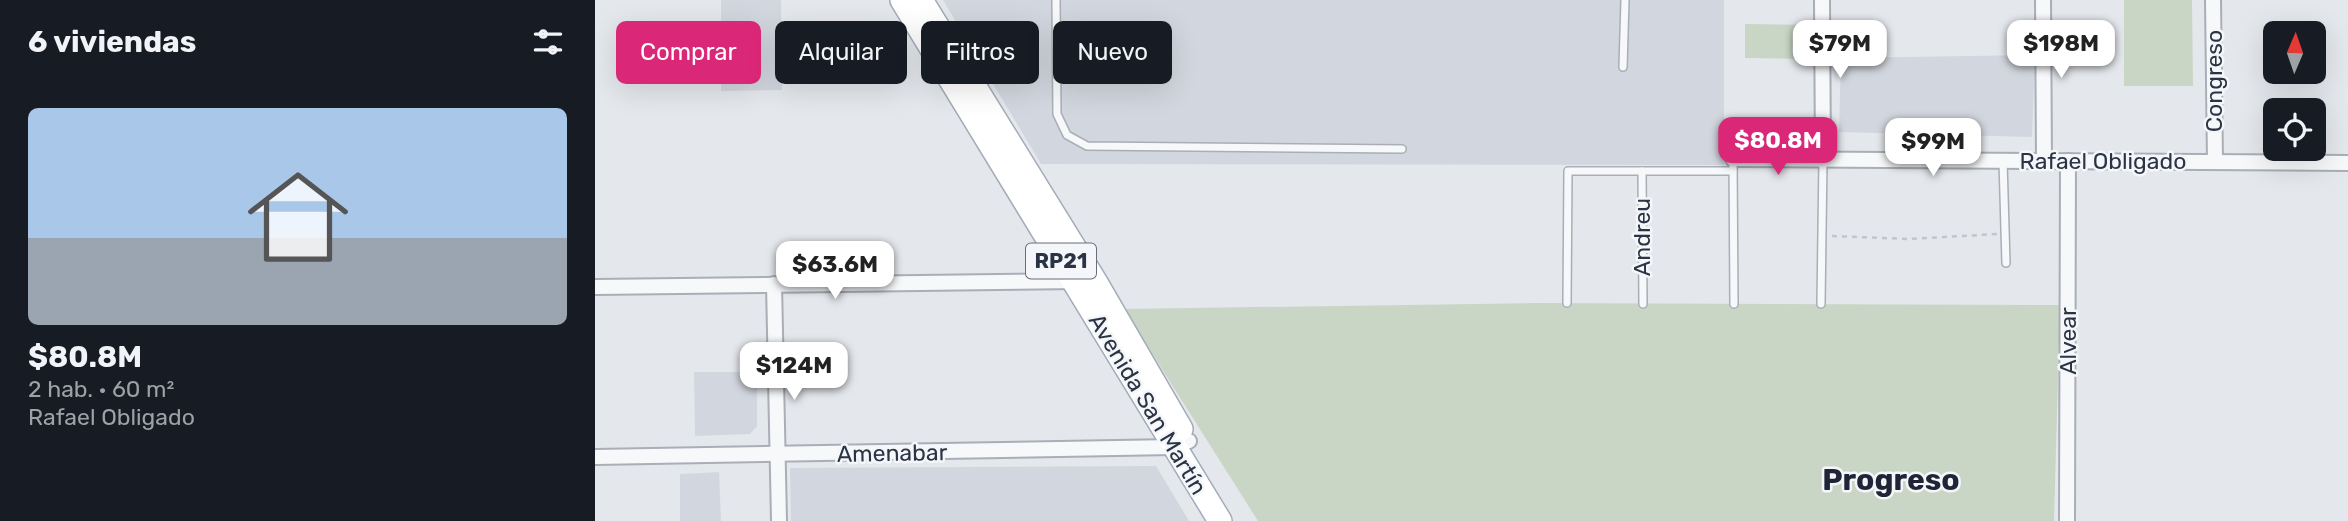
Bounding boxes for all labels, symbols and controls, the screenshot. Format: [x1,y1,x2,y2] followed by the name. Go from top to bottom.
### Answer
[1799,20,1881,80] pin: $79M
[2012,20,2110,80] pin: $198M
[616,21,761,84] chip: Comprar
[775,21,907,84] chip: Alquilar
[921,21,1039,84] chip: Filtros
[1053,21,1172,84] chip: Nuevo
[2263,21,2326,84] north arrow
[2263,21,2326,161] map controls
[529,23,567,61] icon: filters
[28,24,196,60] text: 6 viviendas
[1809,29,1871,57] text: $79M
[2023,29,2099,57] text: $198M
[2200,30,2228,132] street label: Congreso
[2263,98,2326,161] button: locate
[1721,118,1835,177] pin: $80.8M
[1892,118,1974,178] pin: $99M
[1734,126,1822,154] text: $80.8M
[1901,127,1965,155] text: $99M
[2020,147,2186,175] street label: Rafael Obligado
[235,154,361,280] icon: home
[1628,198,1656,276] street label: Andreu
[778,242,892,301] pin: $63.6M
[1026,244,1096,278] road number: RP21
[792,250,878,278] text: $63.6M
[2054,307,2082,375] street label: Alvear
[1083,308,1213,500] street label: Avenida San Martín
[28,339,142,375] text: $80.8M
[745,342,843,402] pin: $124M
[756,351,832,379] text: $124M
[28,375,174,403] text: 2 hab. · 60 m²
[28,403,195,431] text: Rafael Obligado
[837,438,948,468] street label: Amenabar
[1822,462,1960,498] district label: Progreso

